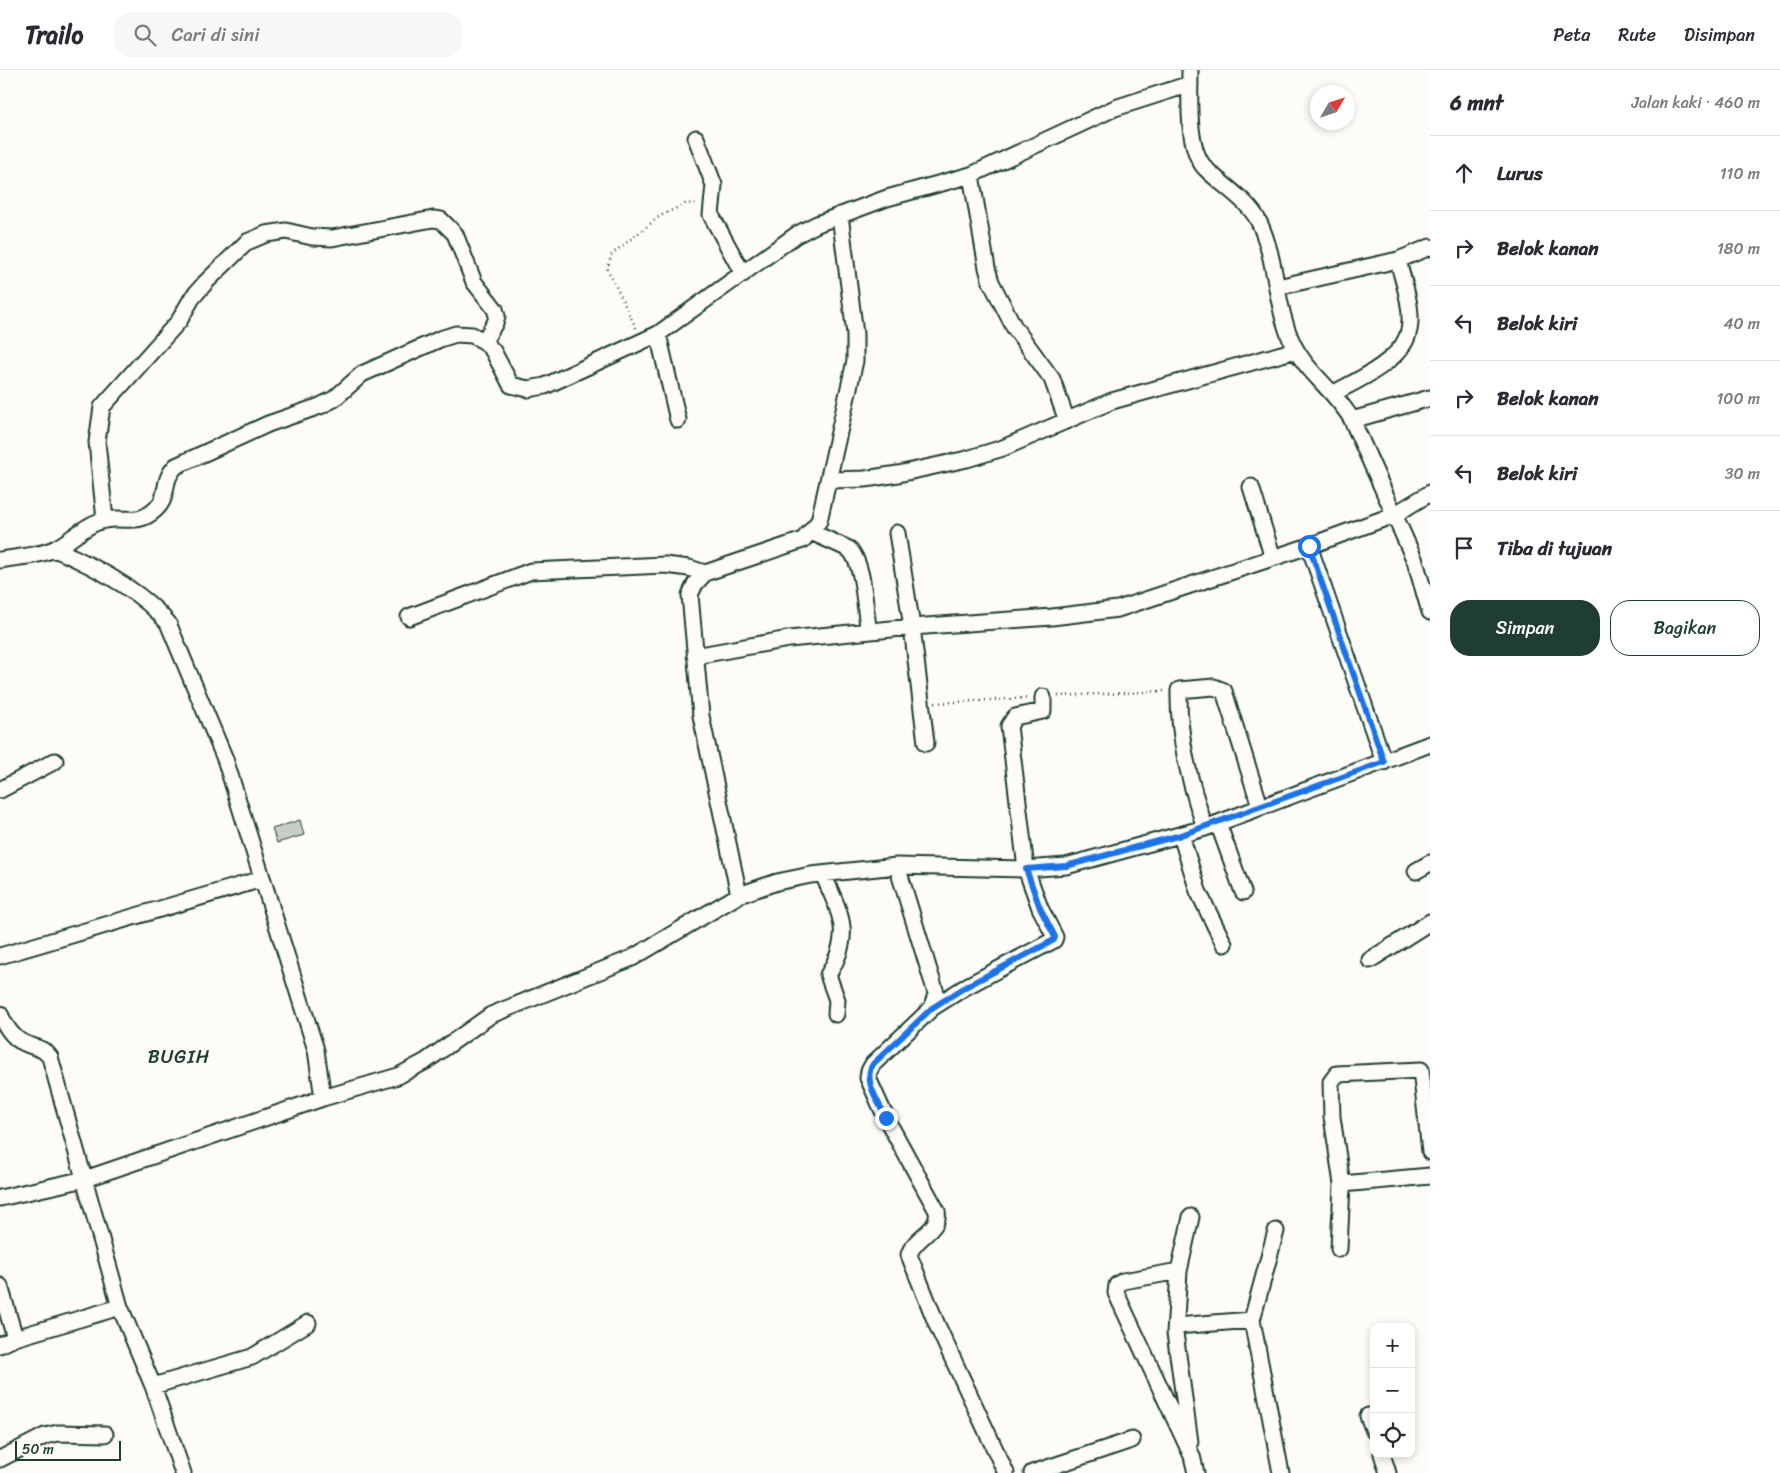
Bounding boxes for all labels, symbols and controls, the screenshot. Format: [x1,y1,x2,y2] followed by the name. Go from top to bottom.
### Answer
[113,12,463,57] search box
[25,14,83,56] text: Trailo
[171,18,260,51] text: Cari di sini
[1553,19,1590,51] text: Peta
[1618,19,1656,51] text: Rute
[1684,19,1755,51] text: Disimpan
[131,21,159,49] icon: search
[1450,84,1503,122] text: 6 mnt
[1310,85,1355,130] north arrow
[1631,88,1760,117] text: Jalan kaki · 460 m
[1497,157,1543,190] text: Lurus
[1450,159,1478,187] icon: ahead
[1720,159,1760,188] text: 110 m
[1497,232,1599,265] text: Belok kanan
[1450,234,1478,262] icon: right
[1717,234,1760,263] text: 180 m
[1497,307,1577,340] text: Belok kiri
[1450,309,1478,337] icon: left
[1723,309,1760,338] text: 40 m
[1497,382,1599,415] text: Belok kanan
[1450,384,1478,412] icon: right
[1716,384,1760,413] text: 100 m
[1497,457,1577,490] text: Belok kiri
[1450,459,1478,487] icon: left
[1725,459,1760,488] text: 30 m
[1497,532,1612,565] text: Tiba di tujuan
[1450,534,1478,562] icon: arrive
[1298,535,1321,558] route start
[1450,600,1600,656] button: Simpan
[1610,600,1760,656] button: Bagikan
[148,1040,210,1073] district label: BUGIH
[875,1107,898,1130] route end
[1370,1323,1415,1458] map controls
[1370,1323,1415,1368] button: +
[1370,1368,1415,1413] button: −
[1370,1413,1415,1458] button: locate
[22,1437,54,1462] text: 50 m
[15,1438,121,1461] scale bar

